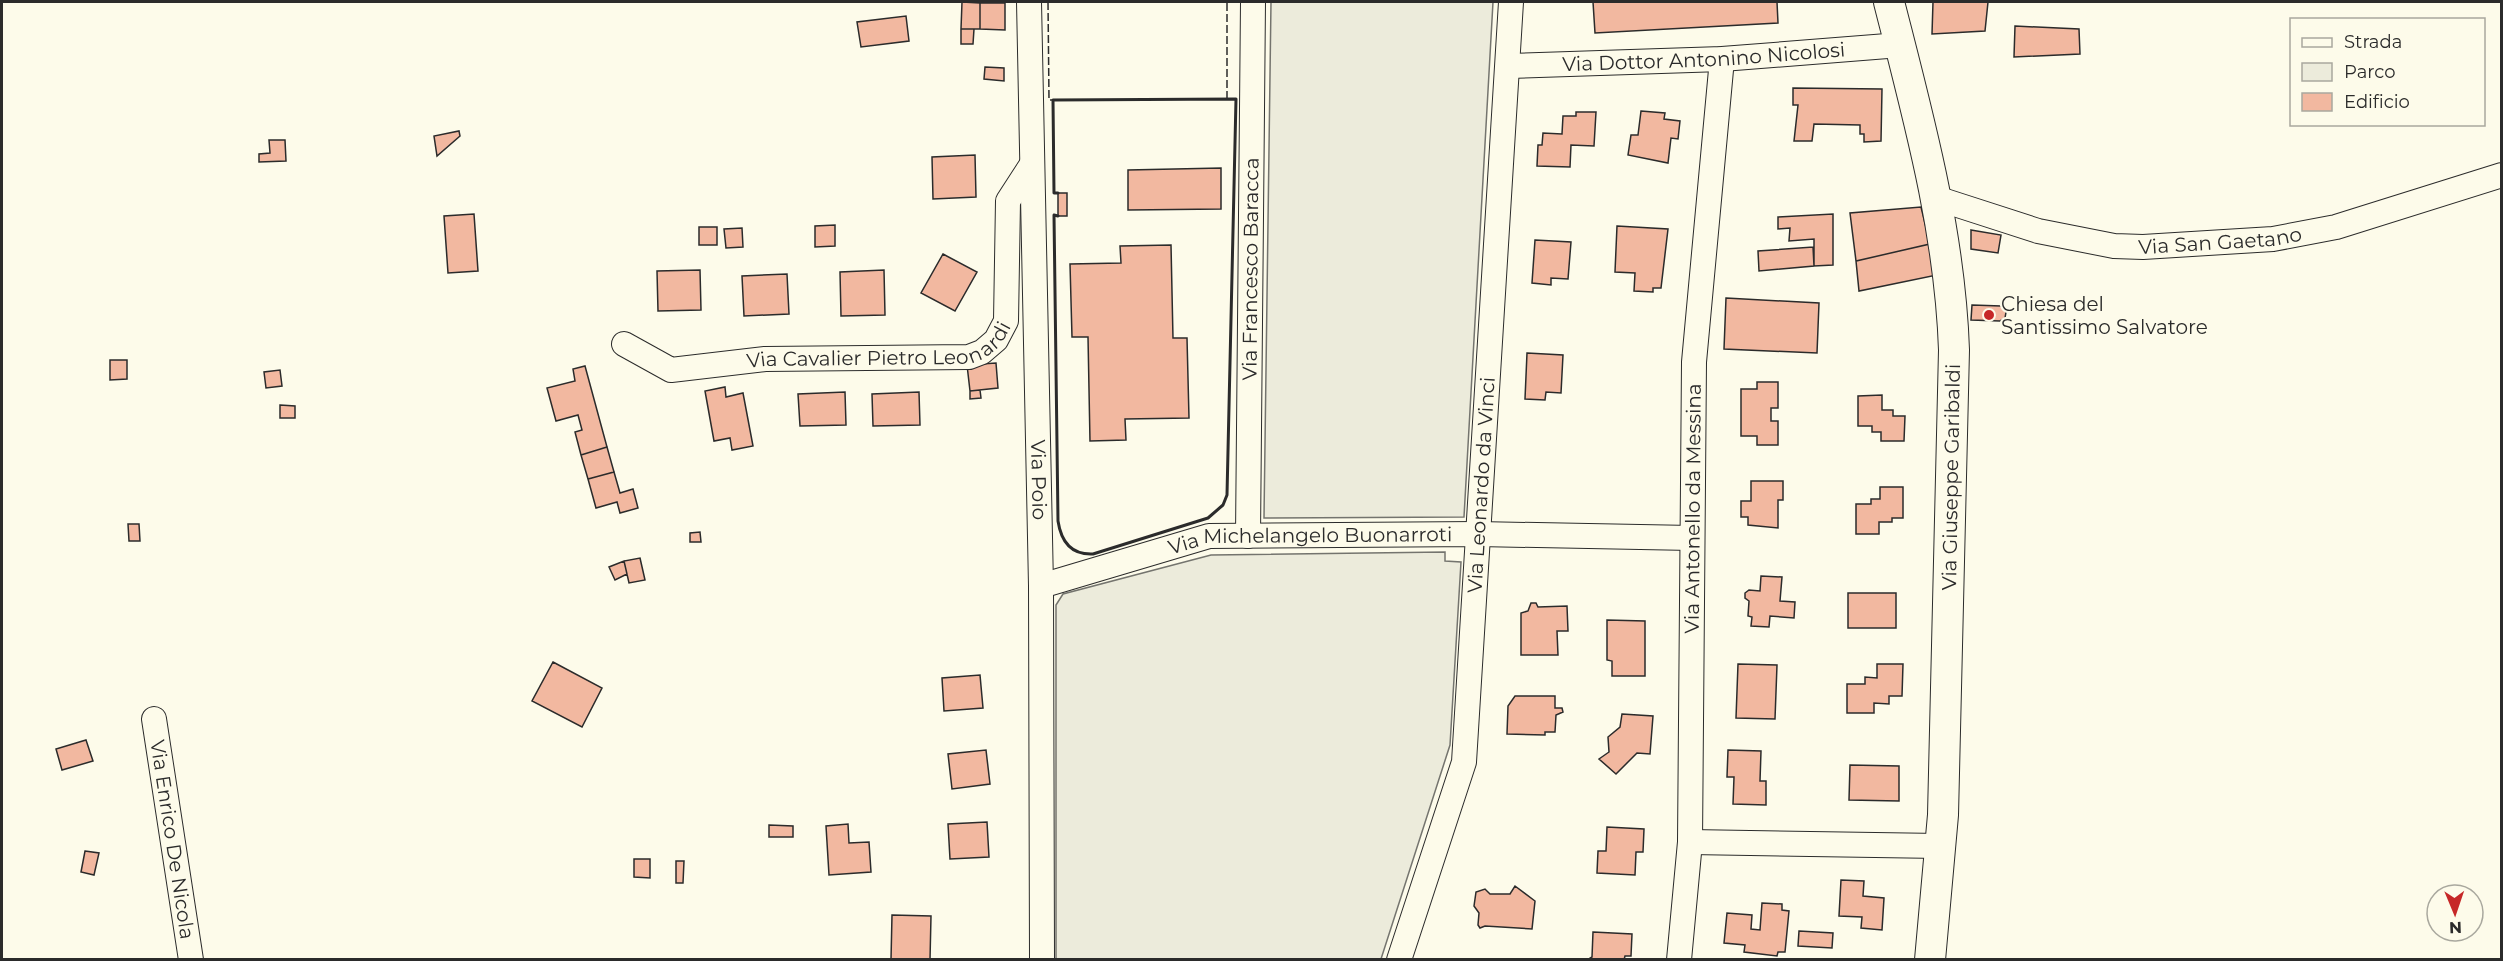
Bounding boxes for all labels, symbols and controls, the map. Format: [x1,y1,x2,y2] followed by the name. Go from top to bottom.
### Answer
[2290,18,2485,126] legend
[2344,31,2402,53] text: Strada
[1562,37,1846,76] street label: Via Dottor Antonino Nicolosi
[2344,61,2396,83] text: Parco
[2344,91,2410,113] text: Edificio
[1237,157,1264,381] street label: Via Francesco Baracca
[2138,222,2304,259] street label: Via San Gaetano
[2001,292,2208,339] place label: Chiesa del Santissimo Salvatore
[1982,308,1996,322] marker: Chiesa del Santissimo Salvatore
[745,317,1016,373] street label: Via Cavalier Pietro Leonardi
[1937,363,1965,591] street label: Via Giuseppe Garibaldi
[1462,376,1500,594] street label: Via Leonardo da Vinci
[1680,383,1706,634] street label: Via Antonello da Messina
[1026,439,1052,520] street label: Via Poio
[1165,522,1452,559] street label: Via Michelangelo Buonarroti
[145,738,200,941] street label: Via Enrico De Nicola
[2425,883,2485,943] north arrow
[2449,918,2462,937] text: N

